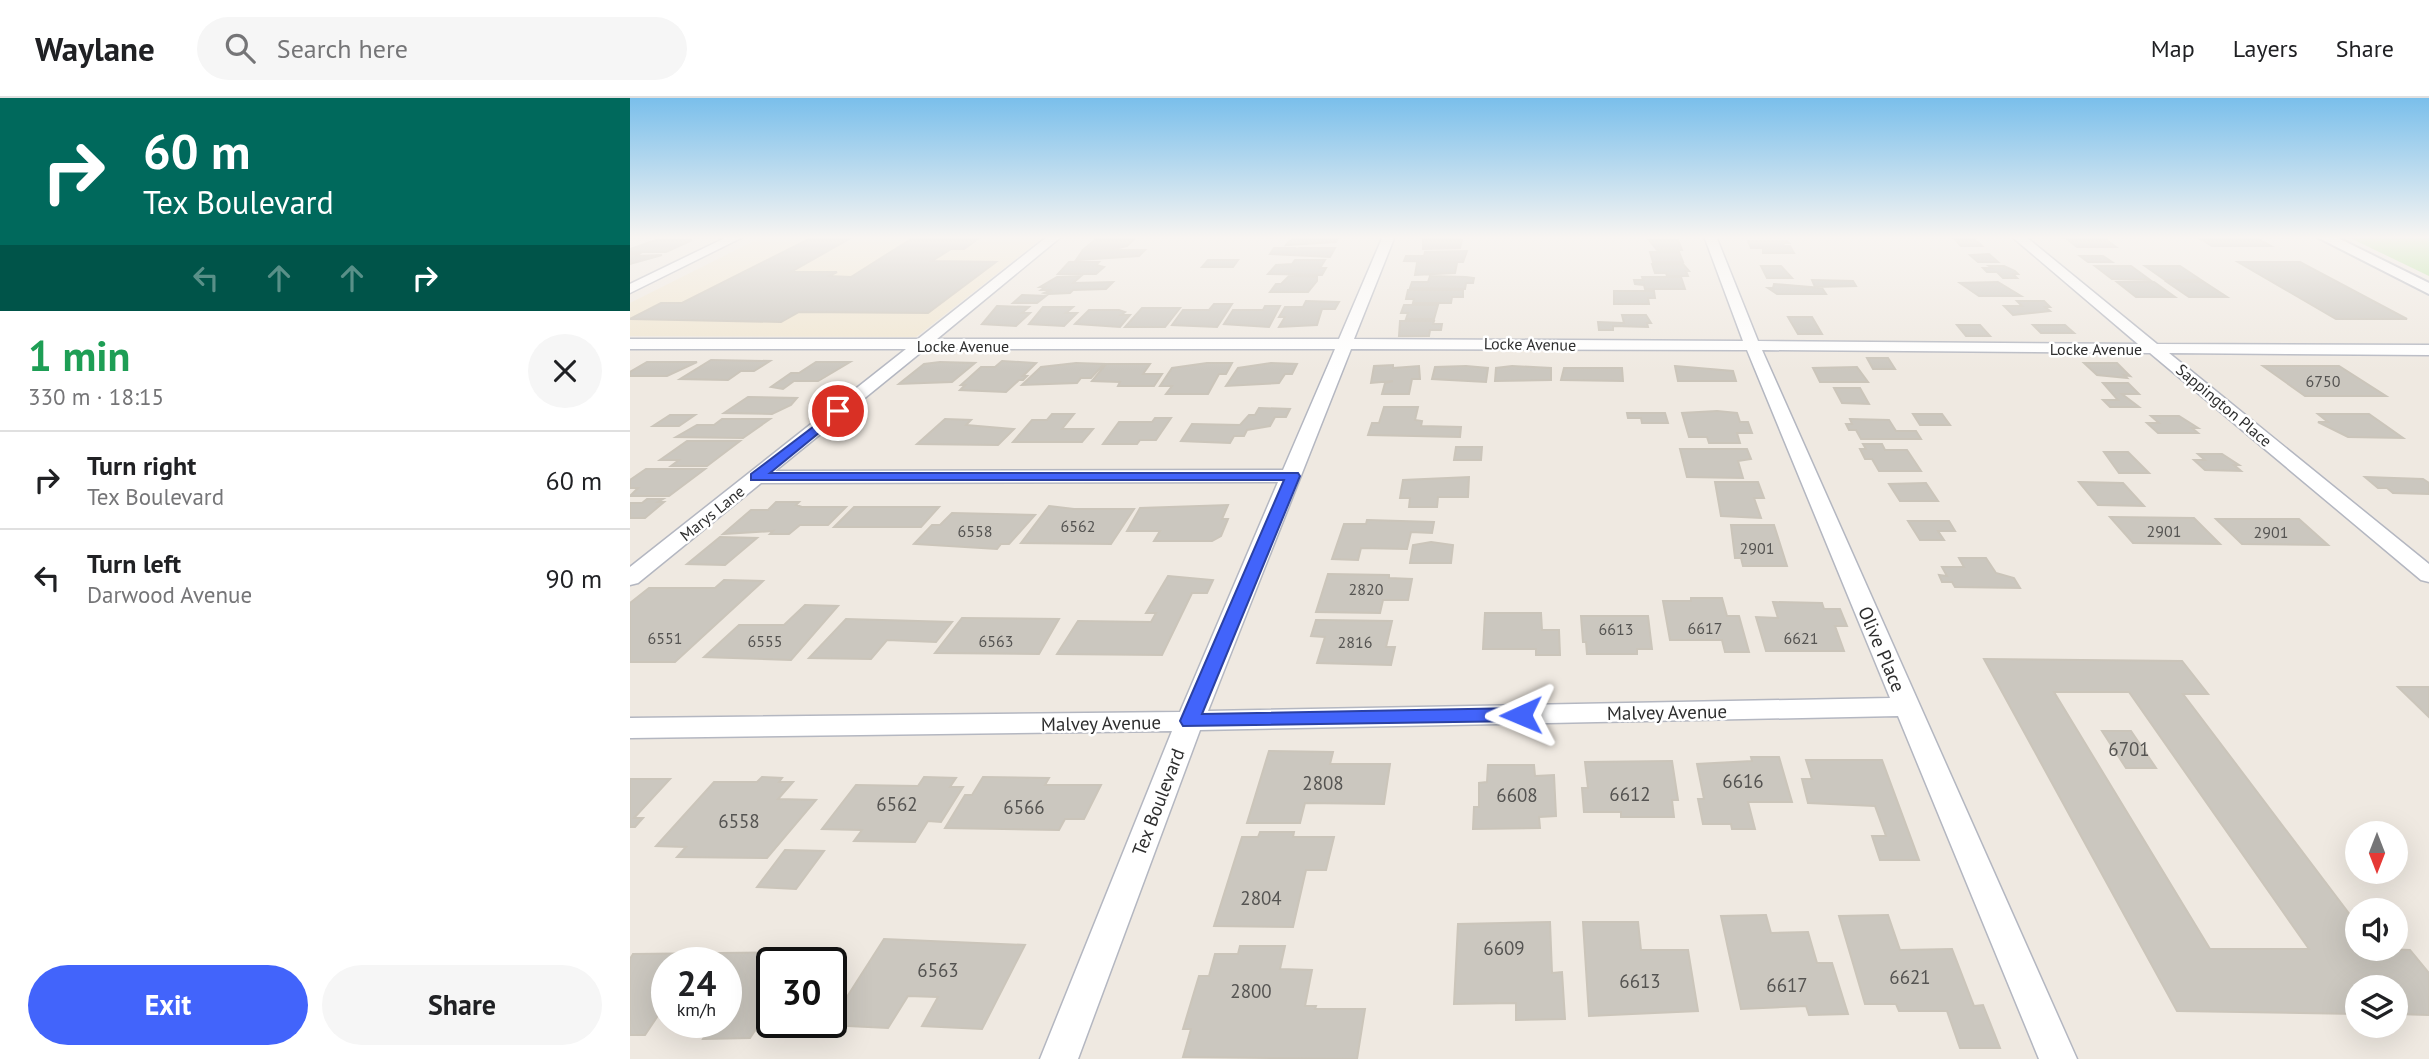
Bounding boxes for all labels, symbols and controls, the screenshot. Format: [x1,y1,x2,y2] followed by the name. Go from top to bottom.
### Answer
[197,17,687,80] search box
[35,27,155,70] text: Waylane
[221,29,259,67] icon: search
[277,32,408,65] text: Search here
[2151,33,2195,64] text: Map
[2233,33,2298,64] text: Layers
[2336,33,2394,64] text: Share
[143,119,250,183] text: 60 m
[28,126,119,217] icon: right
[143,181,334,223] text: Tex Boulevard
[187,259,225,297] icon: left
[260,259,298,297] icon: ahead
[333,259,371,297] icon: ahead
[406,259,444,297] icon: right
[28,328,130,383] text: 1 min
[1484,333,1576,355] street label: Locke Avenue
[528,334,602,408] button: close
[917,336,1009,356] street label: Locke Avenue
[2050,339,2142,359] street label: Locke Avenue
[2172,359,2276,451] street label: Sappington Place
[2306,371,2341,391] house number: 6750
[808,381,868,441] pin
[28,382,164,411] text: 330 m · 18:15
[819,392,857,430] icon: arrive
[87,449,196,482] text: Turn right
[28,461,66,499] icon: right
[546,464,602,497] text: 60 m
[676,481,748,545] street label: Marys Lane
[87,482,224,511] text: Tex Boulevard
[1061,516,1095,536] house number: 6562
[958,521,992,541] house number: 6558
[2147,521,2181,541] house number: 2901
[2254,522,2288,542] house number: 2901
[1740,538,1774,558] house number: 2901
[87,547,181,580] text: Turn left
[28,559,66,597] icon: left
[546,562,602,595] text: 90 m
[1349,579,1384,599] house number: 2820
[87,580,252,609] text: Darwood Avenue
[1853,603,1911,695] street label: Olive Place
[1688,618,1722,638] house number: 6617
[1599,619,1633,639] house number: 6613
[648,628,682,648] house number: 6551
[1784,628,1818,648] house number: 6621
[748,631,782,651] house number: 6555
[979,631,1013,651] house number: 6563
[1338,632,1372,652] house number: 2816
[1484,678,1558,752] position arrow
[1607,699,1727,725] street label: Malvey Avenue
[1041,710,1161,736] street label: Malvey Avenue
[2108,737,2150,761] house number: 6701
[1127,745,1189,859] street label: Tex Boulevard
[1722,769,1764,793] house number: 6616
[1302,771,1344,795] house number: 2808
[1609,782,1651,806] house number: 6612
[1496,783,1538,807] house number: 6608
[876,792,918,816] house number: 6562
[1003,795,1045,819] house number: 6566
[718,809,760,833] house number: 6558
[2345,821,2408,884] north arrow
[2345,821,2408,1038] map controls
[1240,886,1282,910] house number: 2804
[2345,898,2408,961] button: sound
[1483,936,1525,960] house number: 6609
[756,947,847,1038] speed limit sign: 30
[917,958,959,982] house number: 6563
[677,960,716,1006] text: 24
[28,965,308,1045] button: Exit
[322,965,602,1045] button: Share
[1889,965,1931,989] house number: 6621
[1619,969,1661,993] house number: 6613
[1766,973,1808,997] house number: 6617
[2345,975,2408,1038] button: layers
[1230,979,1272,1003] house number: 2800
[677,998,716,1021] text: km/h

